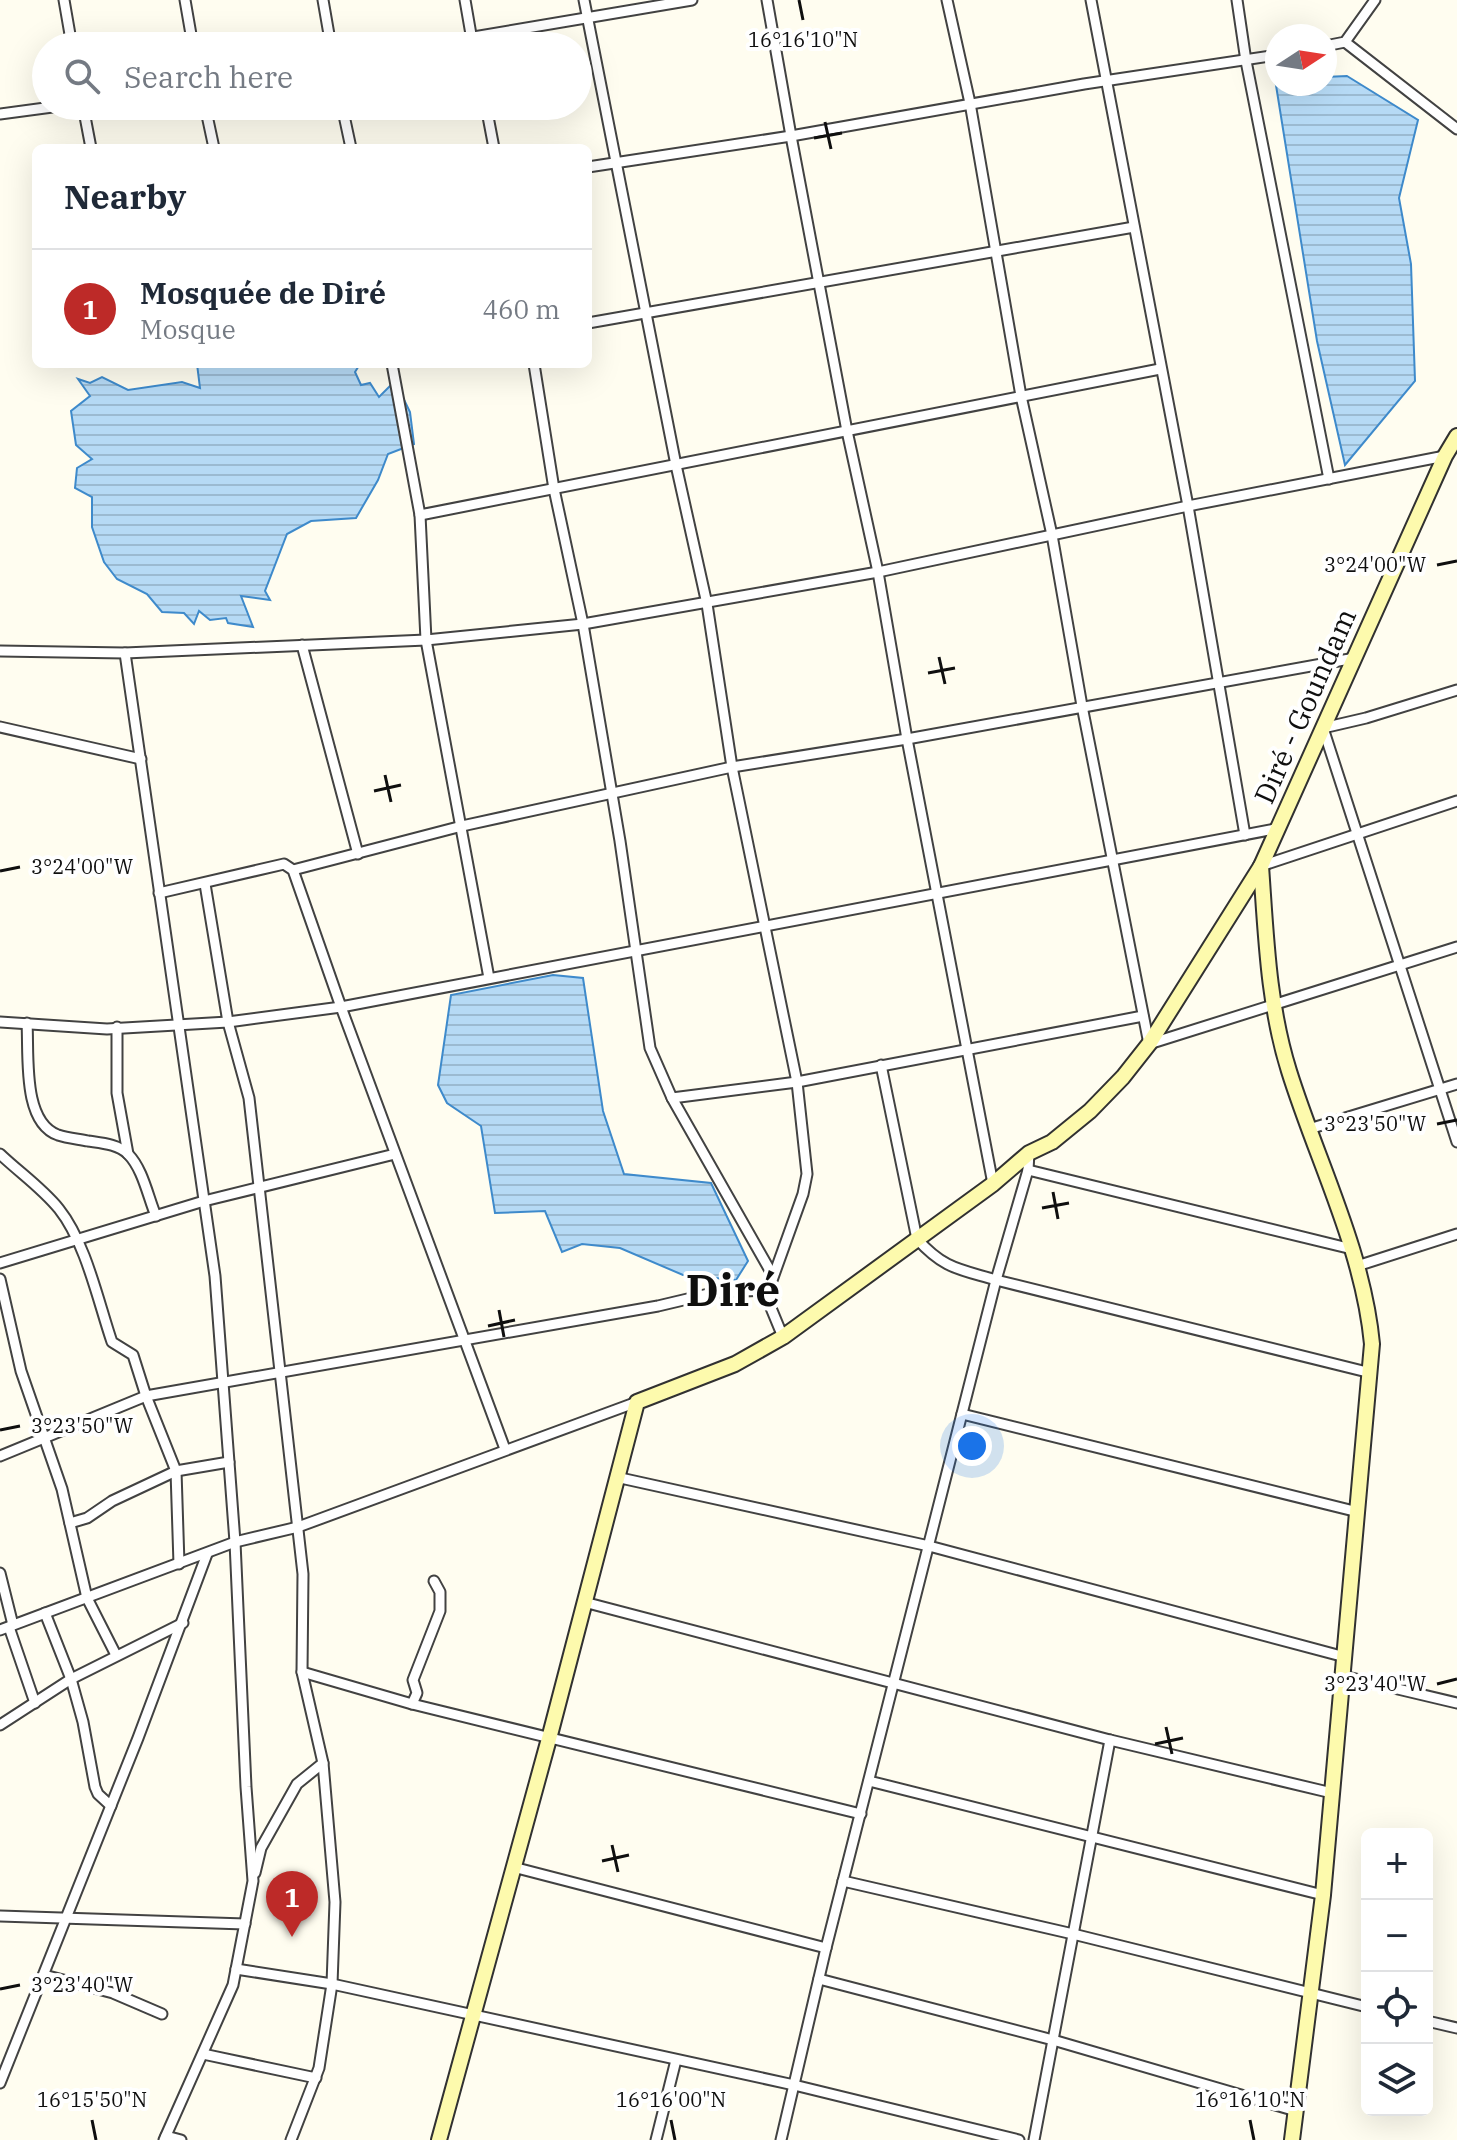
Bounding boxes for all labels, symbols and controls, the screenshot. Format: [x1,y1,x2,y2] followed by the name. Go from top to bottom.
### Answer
[1265,24,1337,96] north arrow
[748,26,858,53] text: 16°16'10"N
[32,32,592,120] search box
[60,54,104,98] icon: search
[124,57,293,96] text: Search here
[64,174,186,218] text: Nearby
[140,273,386,312] text: Mosquée de Diré
[82,292,98,326] text: 1
[482,292,560,326] text: 460 m
[140,312,236,346] text: Mosque
[1324,551,1426,578] text: 3°24'00"W
[1245,602,1364,809] street label: Diré - Goundam
[31,853,133,880] text: 3°24'00"W
[1324,1110,1426,1137] text: 3°23'50"W
[686,1261,780,1318] district label: Diré
[31,1412,133,1439] text: 3°23'50"W
[952,1426,992,1466] your location
[1324,1670,1426,1697] text: 3°23'40"W
[1361,1828,1433,2116] map controls
[1361,1828,1433,1900] button: +
[266,1871,318,1937] pin: 1
[1361,1900,1433,1972] button: −
[31,1971,133,1998] text: 3°23'40"W
[1361,1972,1433,2044] button: locate
[1361,2044,1433,2116] button: layers
[37,2086,147,2113] text: 16°15'50"N
[616,2086,726,2113] text: 16°16'00"N
[1195,2086,1305,2113] text: 16°16'10"N

